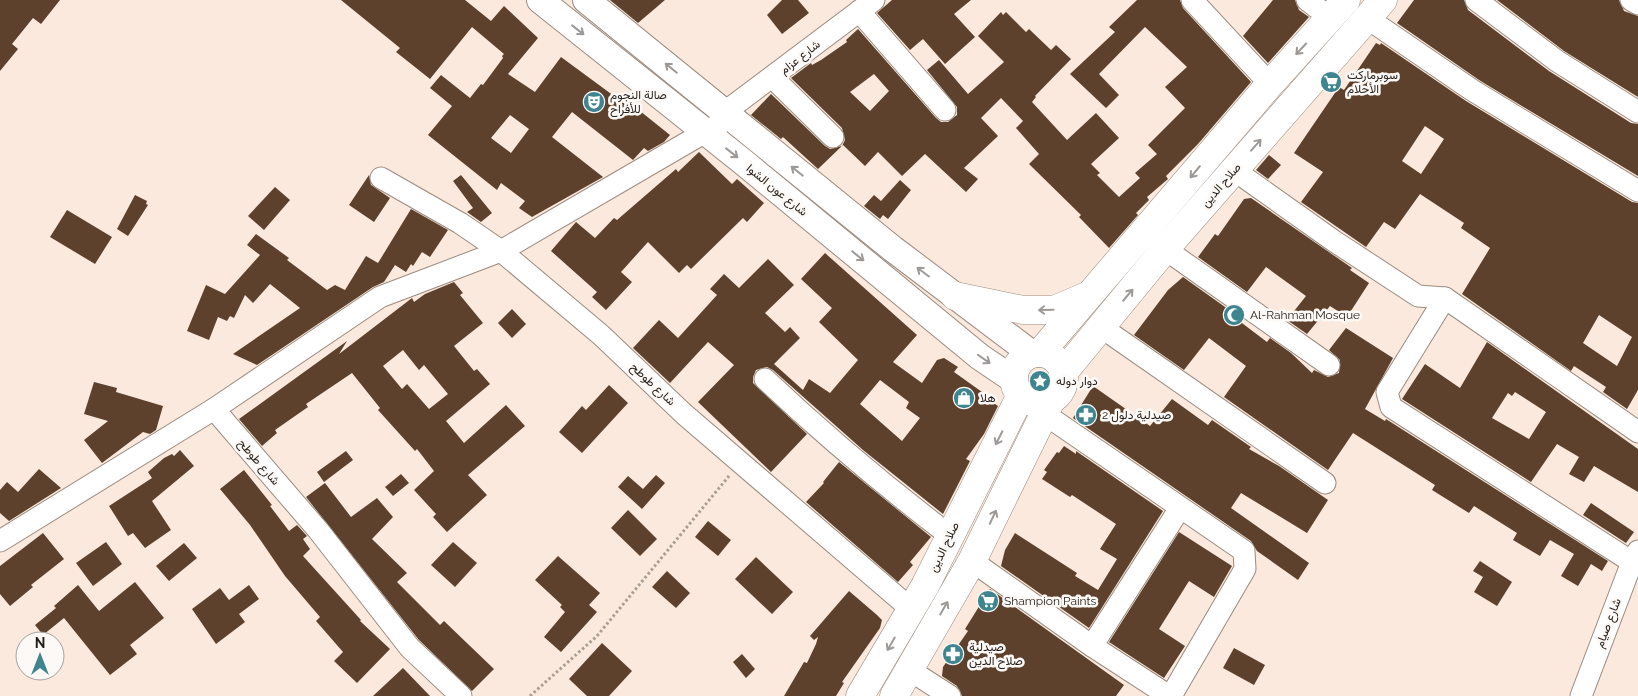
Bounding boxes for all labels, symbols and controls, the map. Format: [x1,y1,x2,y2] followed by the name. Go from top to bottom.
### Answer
[571,25,584,36] one-way arrow
[777,37,824,79] street label: شارع عزام
[1296,43,1307,56] one-way arrow
[664,63,677,74] one-way arrow
[1347,68,1398,97] place label: سوبرماركت الأحلام
[1319,70,1343,94] supermarket icon: سوبرماركت الأحلام
[610,88,667,118] place label: صالة النجوم للأفراح
[582,90,606,114] theatre icon: صالة النجوم للأفراح
[1250,138,1262,151] one-way arrow
[725,148,738,159] one-way arrow
[1198,160,1245,211] street label: صلاح الدين
[742,161,810,220] street label: شارع عون الشوا
[790,165,803,176] one-way arrow
[1190,165,1201,178] one-way arrow
[852,250,865,261] one-way arrow
[917,267,930,278] one-way arrow
[1122,289,1133,302] one-way arrow
[1222,303,1246,327] mosque icon: Al-Rahman Mosque
[1038,305,1054,315] one-way arrow
[1250,308,1360,322] place label: Al-Rahman Mosque
[977,354,991,364] one-way arrow
[626,360,678,410] street label: شارع طوطح
[1028,369,1052,393] place icon: دوار دوله
[1056,374,1098,389] place label: دوار دوله
[952,386,976,410] shop icon: هلا
[980,391,996,405] place label: هلا
[1074,403,1098,427] pharmacy icon: صيدلية دلول 2
[1102,408,1171,423] place label: صيدلية دلول 2
[994,431,1004,446] one-way arrow
[234,436,283,489] street label: شارع طوطح
[989,510,998,525] one-way arrow
[926,520,964,575] street label: صلاح الدين
[976,589,1000,613] supermarket icon: Shampion Paints
[1004,594,1097,608] place label: Shampion Paints
[1592,596,1626,650] street label: شارع صيام
[940,602,950,616] one-way arrow
[15,631,65,681] north arrow
[35,635,45,651] text: N
[885,637,895,651] one-way arrow
[969,640,1023,670] place label: صيدلية صلاح الدين
[941,642,965,666] pharmacy icon: صيدلية صلاح الدين

